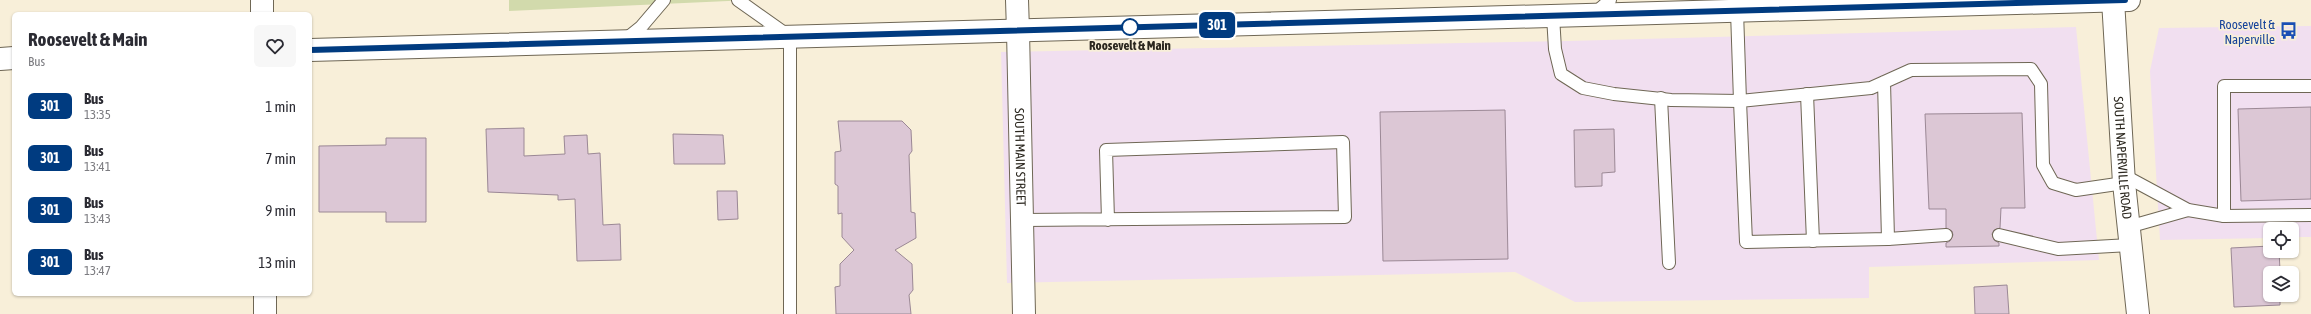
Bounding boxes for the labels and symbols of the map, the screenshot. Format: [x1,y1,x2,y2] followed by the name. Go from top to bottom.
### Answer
[1194,12,1240,38] line badge: 301
[2219,17,2275,47] place label: Roosevelt & Naperville
[1121,18,1139,36] marker: Roosevelt & Main
[2278,21,2298,41] bus stop icon: Roosevelt & Naperville
[1089,38,1171,53] place label: Roosevelt & Main
[2111,96,2135,220] street label: SOUTH NAPERVILLE ROAD
[1012,108,1029,206] street label: SOUTH MAIN STREET

